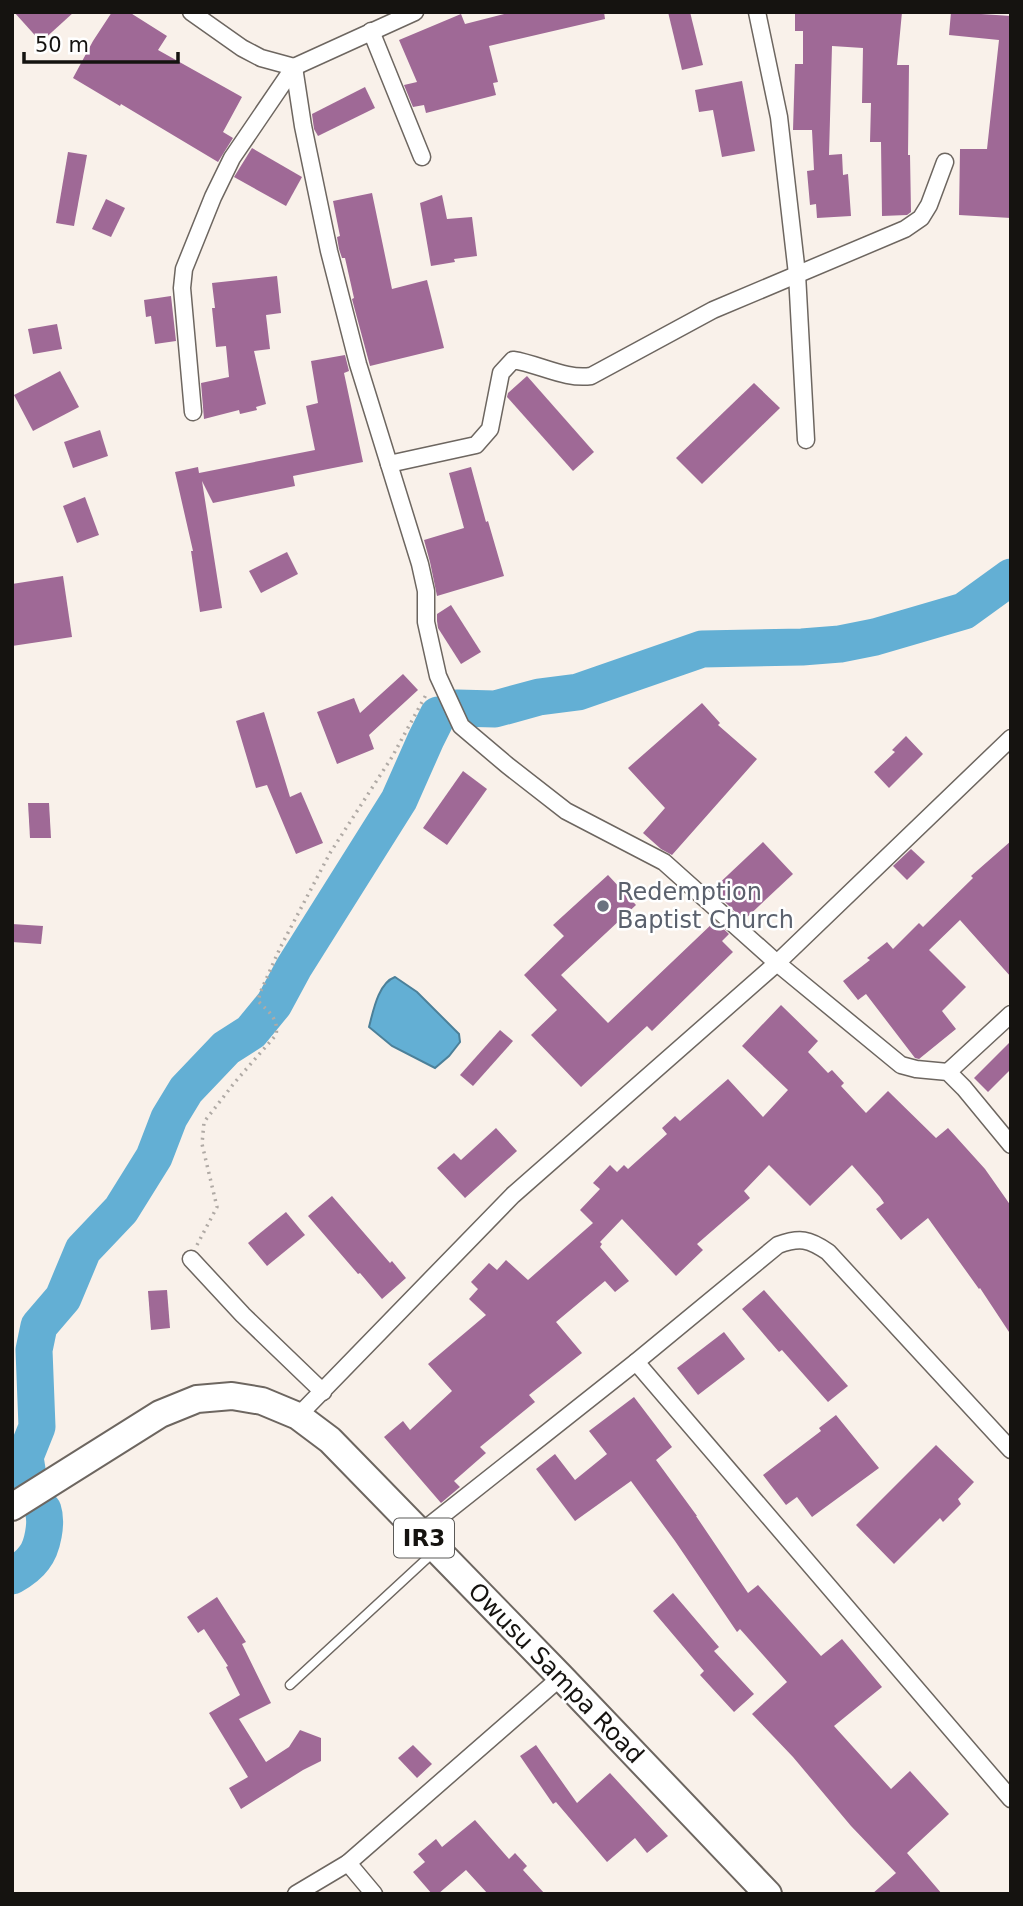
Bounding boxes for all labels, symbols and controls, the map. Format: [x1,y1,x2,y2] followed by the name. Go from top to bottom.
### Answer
[24,21,178,65] scale bar
[35,33,89,57] text: 50 m
[617,878,794,934] place label: Redemption Baptist Church
[595,898,611,914] marker: Redemption Baptist Church
[394,1518,454,1558] road number: IR3
[463,1577,649,1769] street label: Owusu Sampa Road

